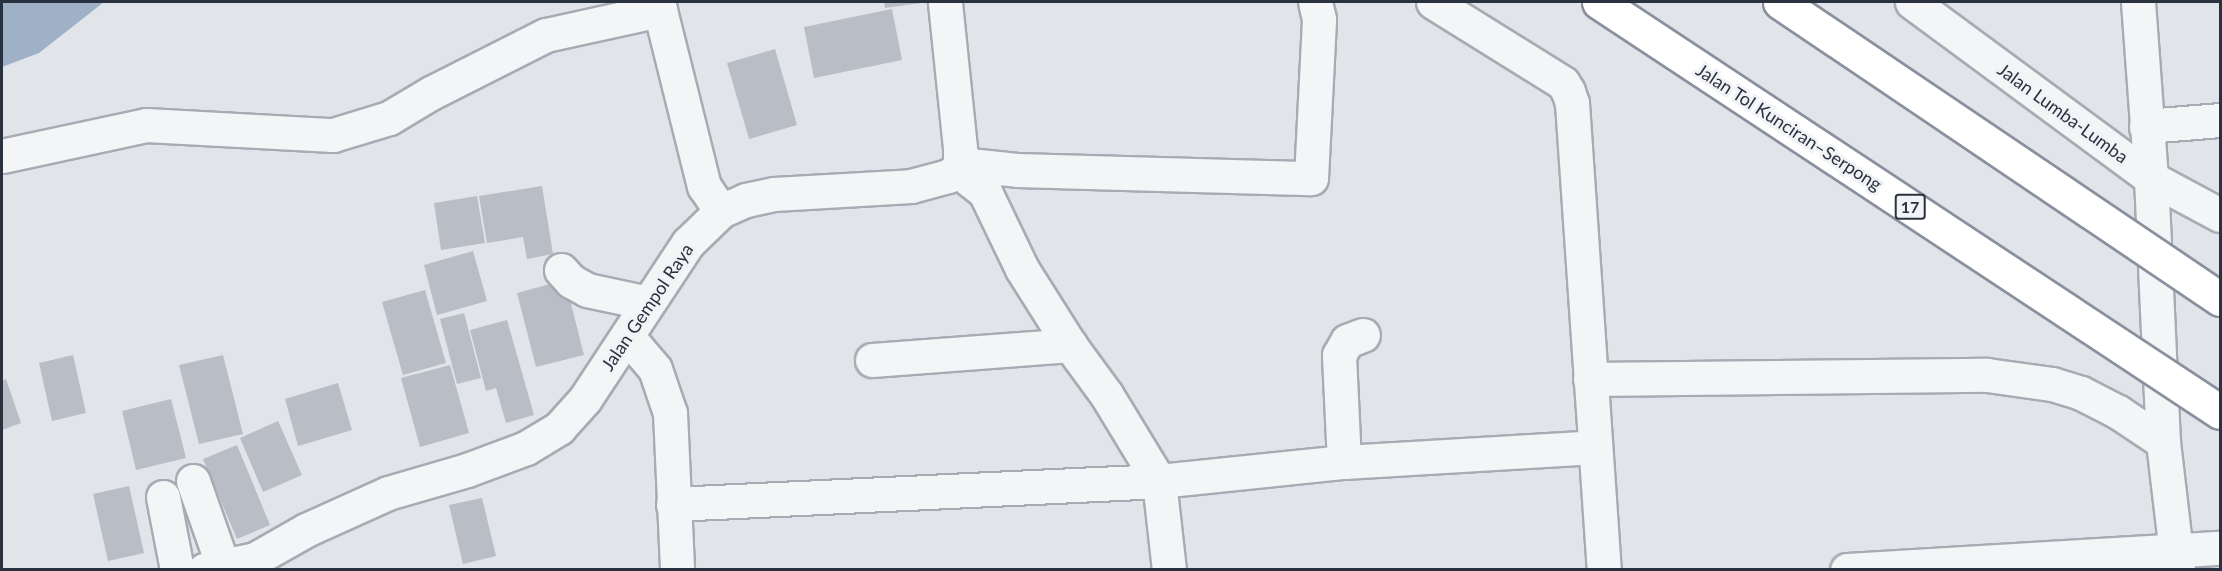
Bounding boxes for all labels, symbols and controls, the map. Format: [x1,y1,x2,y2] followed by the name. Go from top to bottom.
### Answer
[1994,58,2132,168] street label: Jalan Lumba-Lumba
[1692,59,1886,195] street label: Jalan Tol Kunciran–Serpong
[1894,194,1926,220] road number: 17
[597,239,697,375] street label: Jalan Gempol Raya

